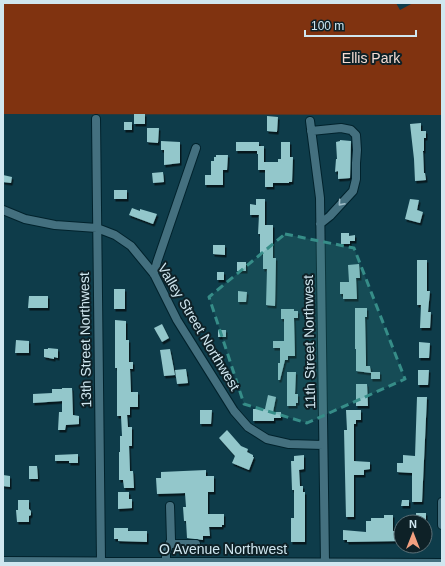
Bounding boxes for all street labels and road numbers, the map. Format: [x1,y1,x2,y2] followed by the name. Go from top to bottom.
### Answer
[155,261,243,393] street label: Valley Street Northwest
[76,272,94,408] street label: 13th Street Northwest
[300,275,318,409] street label: 11th Street Northwest
[159,541,287,557] street label: O Avenue Northwest

